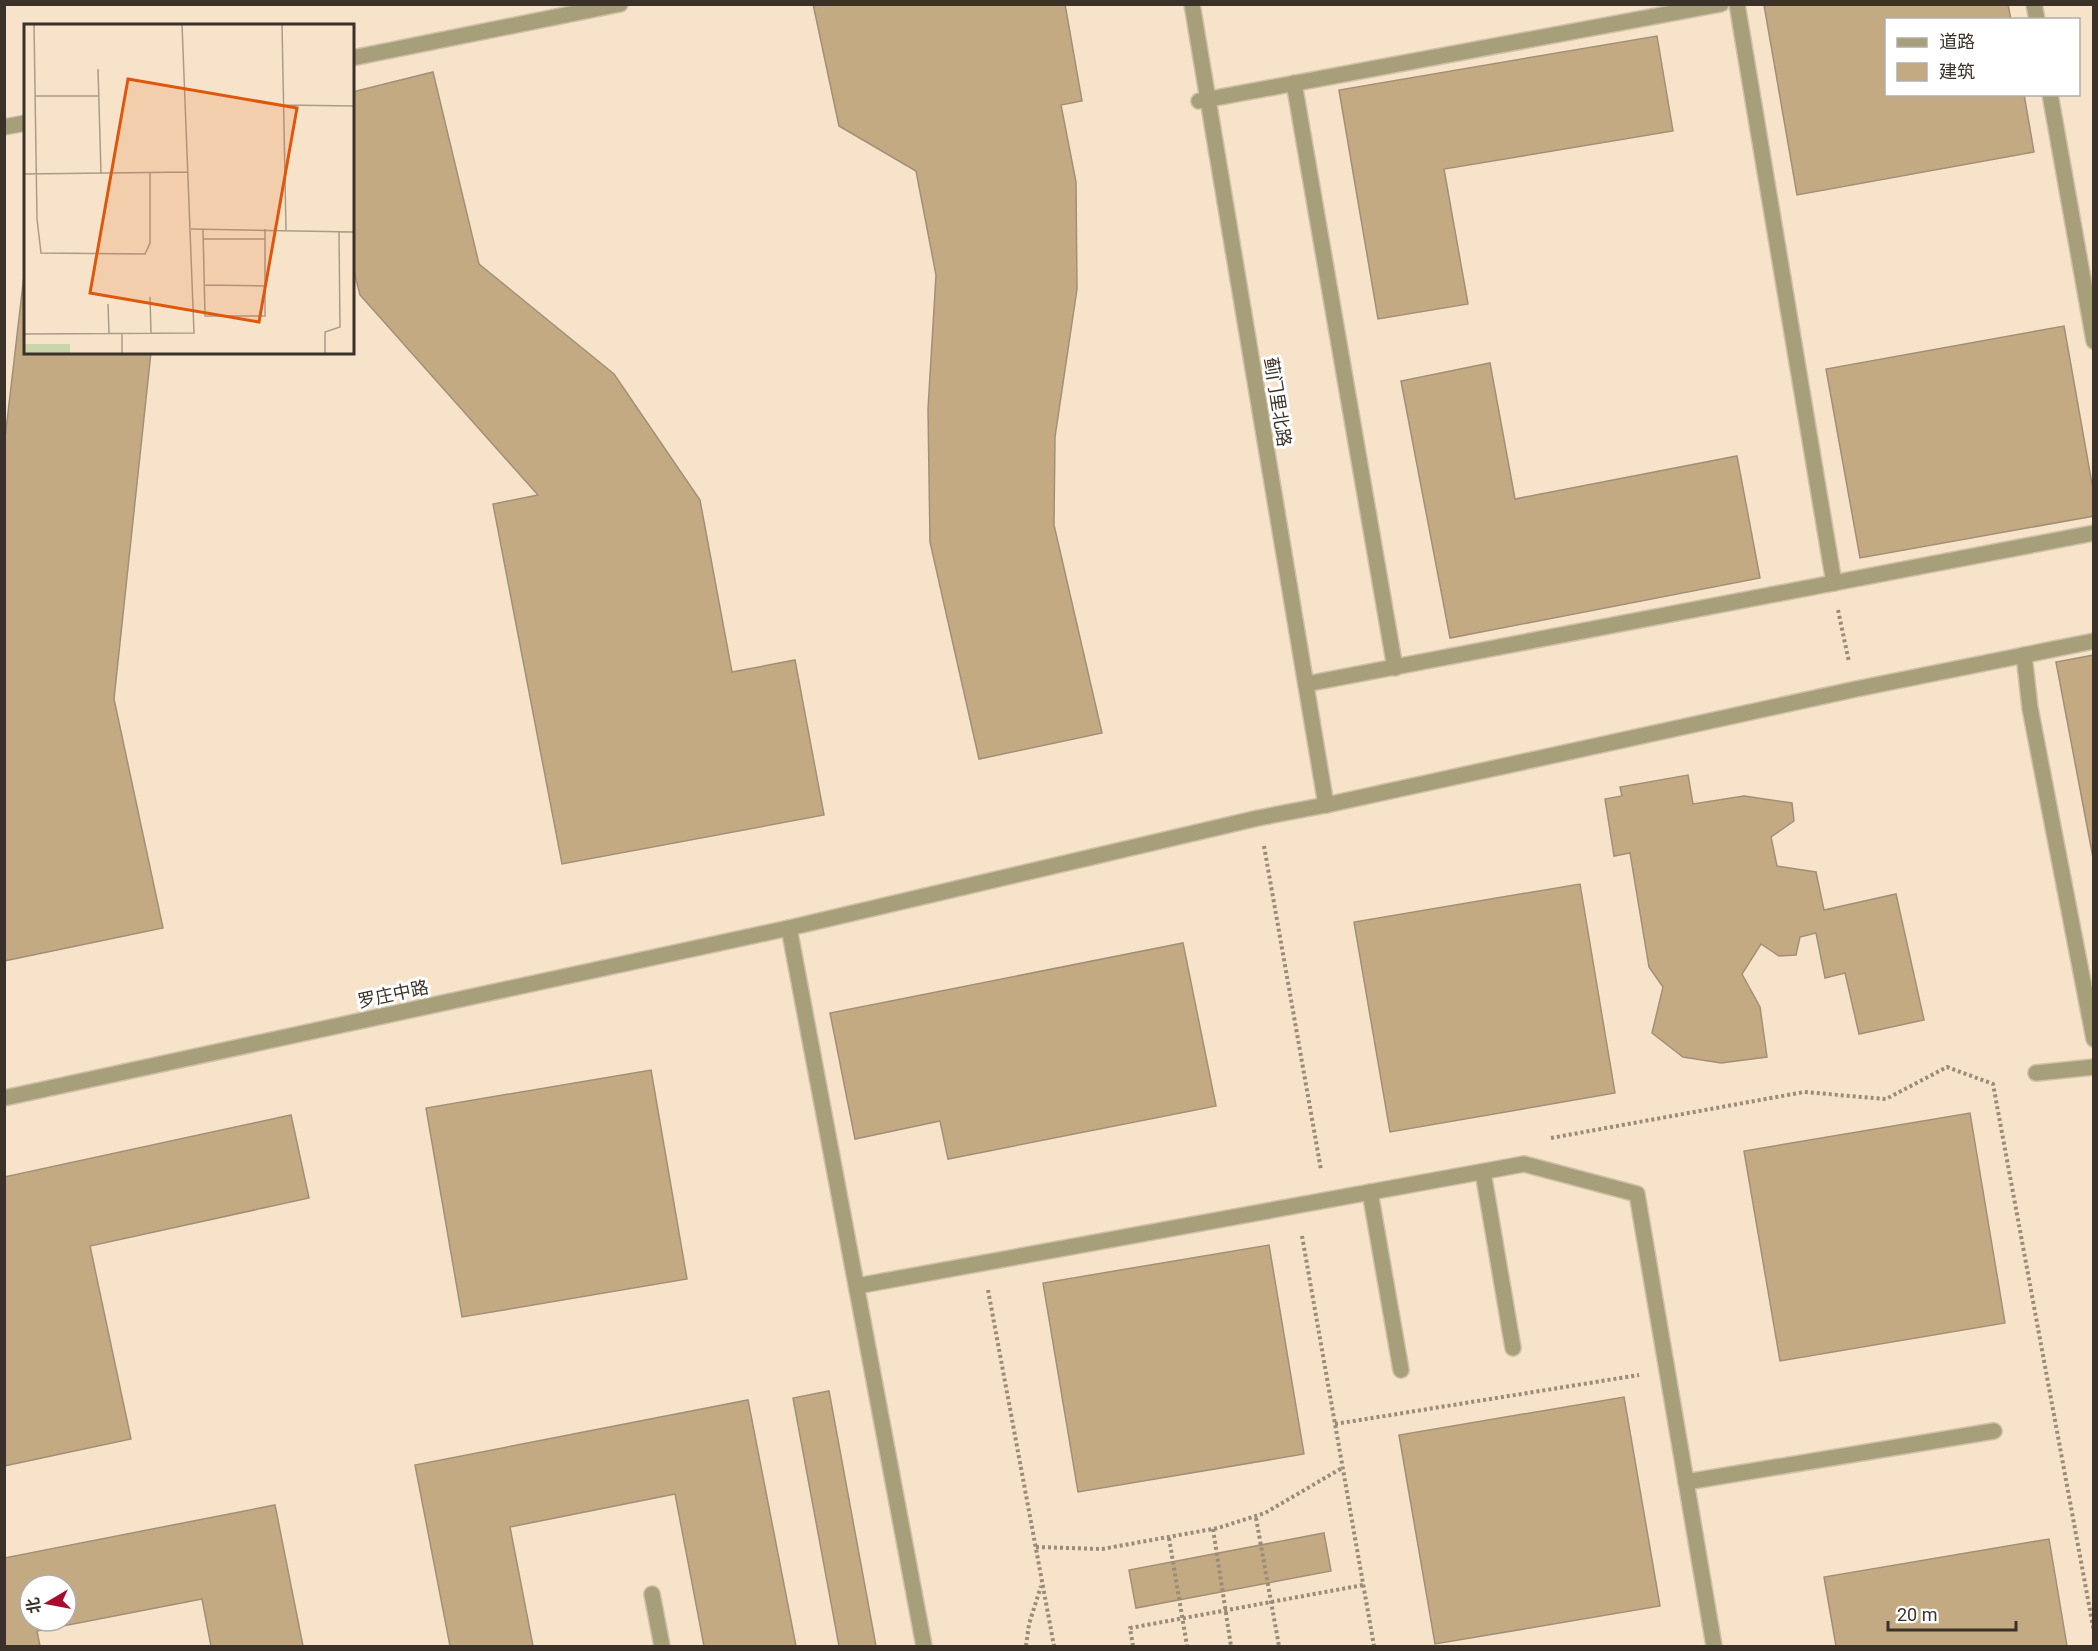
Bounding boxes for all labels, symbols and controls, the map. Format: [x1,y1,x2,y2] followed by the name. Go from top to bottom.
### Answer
[1885,18,2080,96] legend
[24,24,354,354] inset map
[1939,31,1975,52] text: 道路
[1939,61,1975,82] text: 建筑
[1261,356,1295,448] street label: 蓟门里北路
[356,976,430,1012] street label: 罗庄中路
[18,1573,78,1633] north arrow
[1888,1594,2016,1632] scale bar
[23,1596,44,1615] text: 北
[1897,1604,1937,1625] text: 20 m

